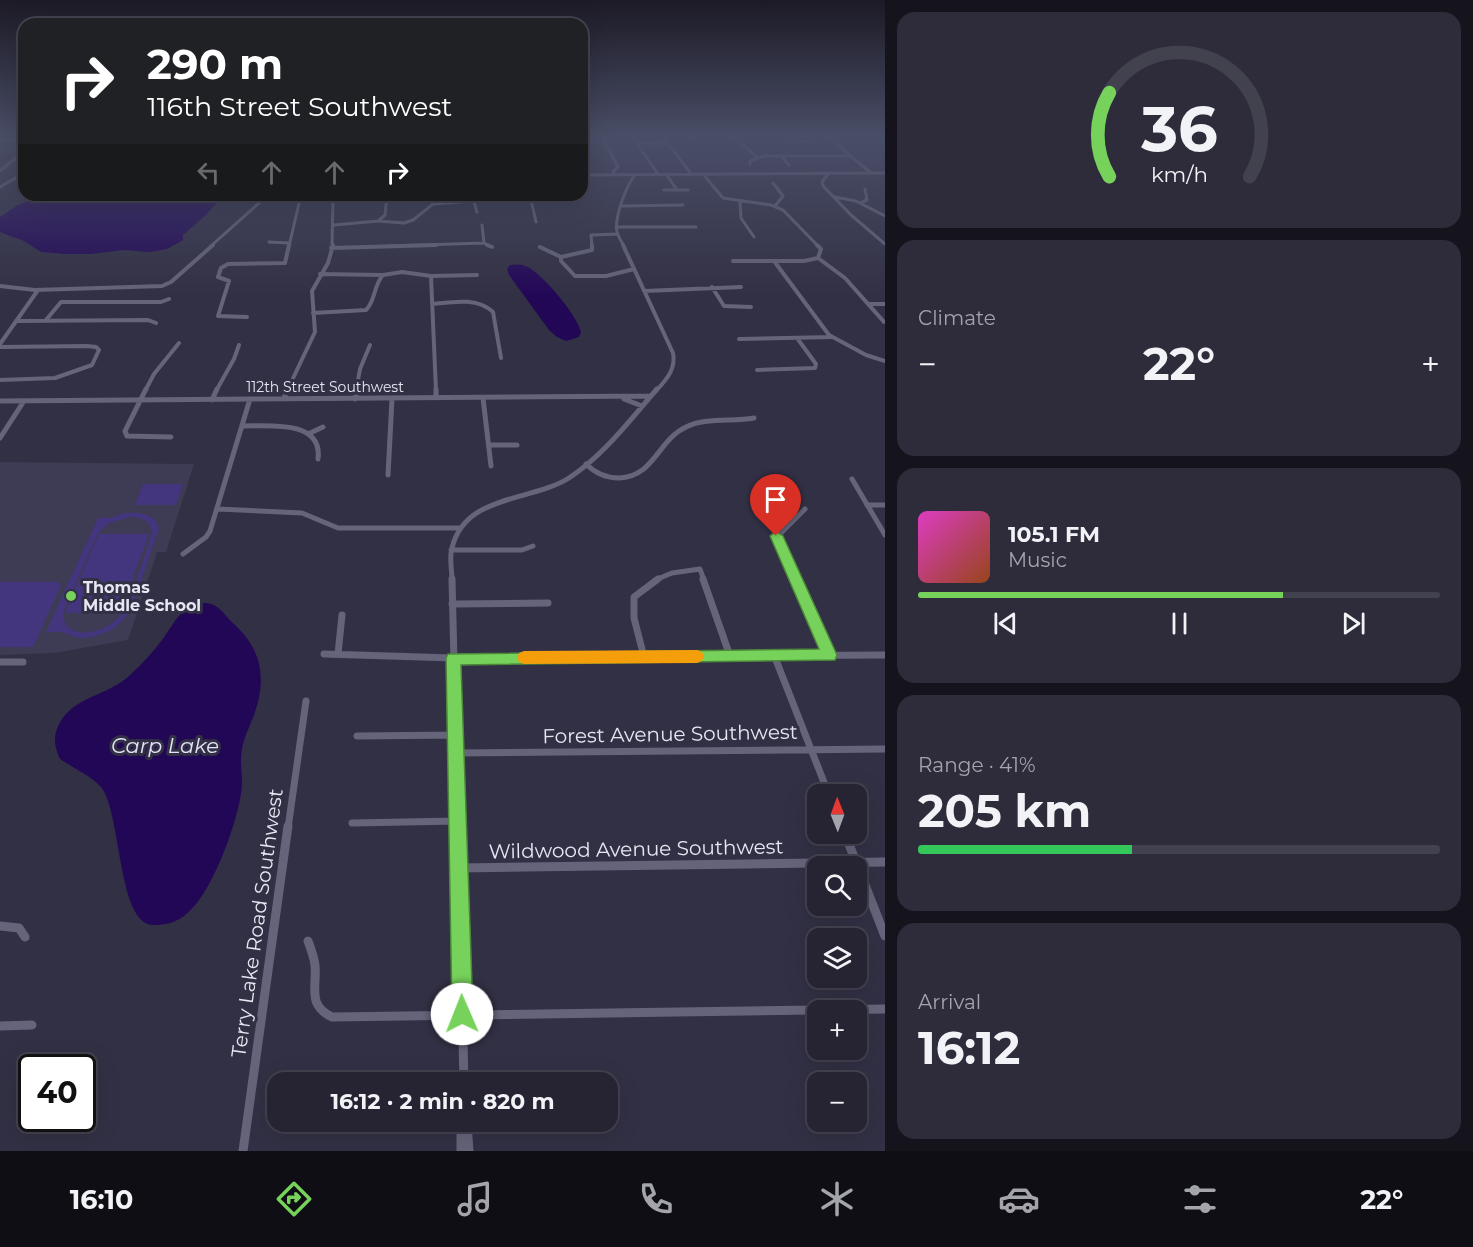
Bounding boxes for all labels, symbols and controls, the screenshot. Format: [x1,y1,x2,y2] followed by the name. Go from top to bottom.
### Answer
[147,38,283,90] text: 290 m
[48,42,126,120] icon: right
[147,90,452,123] text: 116th Street Southwest
[1140,91,1217,167] text: 36
[192,156,225,189] icon: left
[255,156,288,189] icon: ahead
[318,156,351,189] icon: ahead
[381,156,414,189] icon: right
[1150,161,1208,187] text: km/h
[918,306,996,330] text: Climate
[1143,336,1215,391] text: 22°
[918,344,937,384] text: −
[1421,344,1440,384] text: +
[246,378,404,396] street label: 112th Street Southwest
[750,474,801,536] pin
[759,483,792,516] icon: arrive
[1008,521,1100,548] text: 105.1 FM
[1008,548,1067,572] text: Music
[83,578,201,615] place label: Thomas Middle School
[64,589,78,603] marker: Thomas Middle School
[989,607,1022,640] icon: previous
[1163,607,1196,640] icon: pause
[1337,607,1370,640] icon: next
[542,720,798,748] street label: Forest Avenue Southwest
[111,733,219,758] water label: Carp Lake
[918,753,1036,777] text: Range · 41%
[918,783,1091,838] text: 205 km
[807,784,867,844] north arrow
[807,784,867,1132] map controls
[226,787,288,1059] street label: Terry Lake Road Southwest
[488,834,784,864] street label: Wildwood Avenue Southwest
[807,856,867,916] button: search
[807,928,867,988] button: layers
[430,982,494,1046] position arrow
[918,990,981,1014] text: Arrival
[807,1000,867,1060] button: +
[918,1020,1020,1075] text: 16:12
[18,1054,96,1132] speed limit sign: 40
[807,1072,867,1132] button: −
[330,1088,555,1115] text: 16:12 · 2 min · 820 m
[273,1178,315,1220] icon: directions
[454,1178,496,1220] icon: music
[635,1178,677,1220] icon: phone
[816,1178,858,1220] icon: climate
[998,1178,1040,1220] icon: car
[1179,1178,1221,1220] icon: filters
[70,1183,133,1216] text: 16:10
[1360,1183,1403,1216] text: 22°

